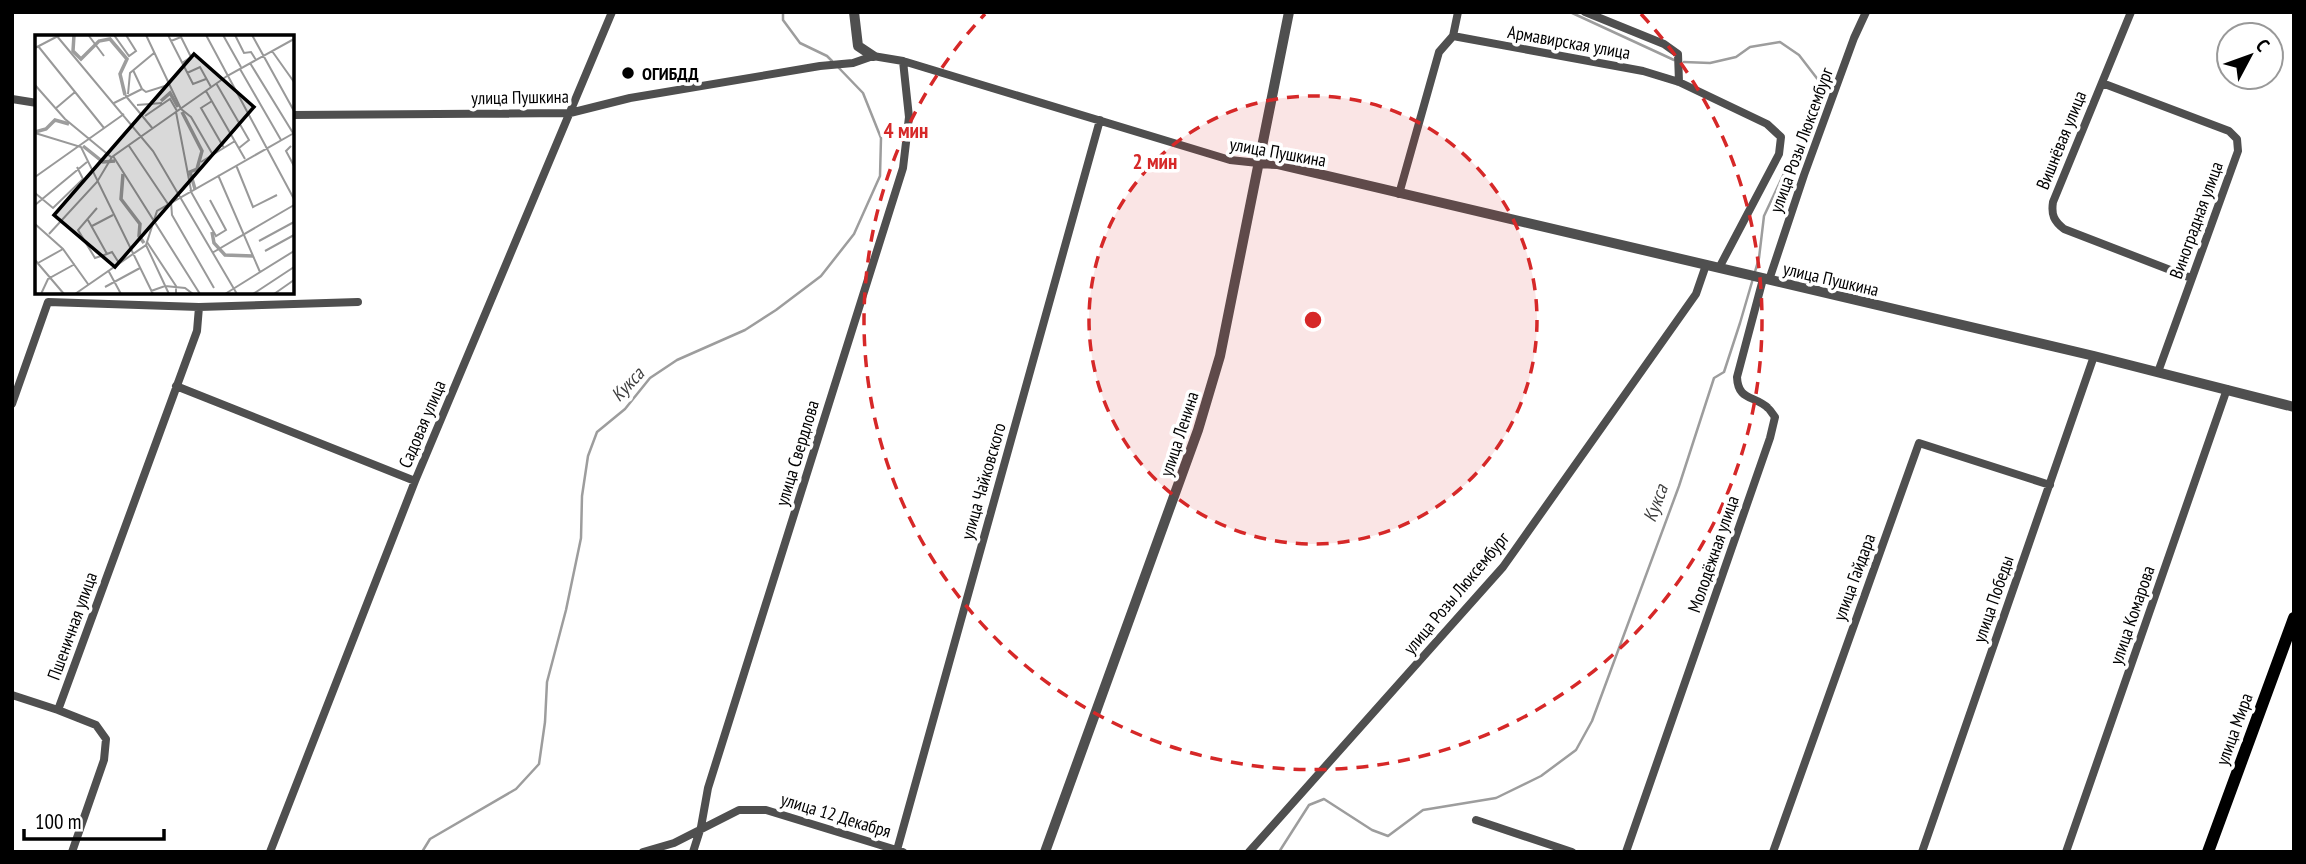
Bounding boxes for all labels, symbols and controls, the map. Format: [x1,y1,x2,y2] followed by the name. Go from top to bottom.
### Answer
[1506,20,1632,64] street label: Армавирская улица
[2215,21,2285,91] north arrow
[2251,34,2275,56] text: С
[35,35,294,294] inset map
[642,62,699,85] place label: ОГИБДД
[1764,64,1838,216] street label: улица Розы Люксембург
[620,65,636,81] marker: ОГИБДД
[471,85,569,109] street label: улица Пушкина
[2031,87,2091,193] street label: Вишнёвая улица
[884,117,928,144] text: 4 мин
[1228,132,1328,172] street label: улица Пушкина
[1133,148,1177,175] text: 2 мин
[2164,158,2228,282] street label: Виноградная улица
[1781,257,1881,301] street label: улица Пушкина
[1301,308,1325,332] centre of rings
[605,361,650,406] water label: Кукса
[393,377,451,471] street label: Садовая улица
[1154,389,1204,479] street label: улица Ленина
[770,397,824,509] street label: улица Свердлова
[955,420,1011,542] street label: улица Чайковского
[1637,480,1673,525] water label: Кукса
[1682,493,1744,615] street label: Молодёжная улица
[1398,527,1514,659] street label: улица Розы Люксембург
[1828,530,1880,624] street label: улица Гайдара
[1967,552,2019,646] street label: улица Победы
[2104,562,2160,668] street label: улица Комарова
[42,569,102,683] street label: Пшеничная улица
[2210,690,2258,768] street label: улица Мира
[778,787,894,843] street label: улица 12 Декабря
[24,798,164,842] scale bar
[35,808,81,835] text: 100 m

